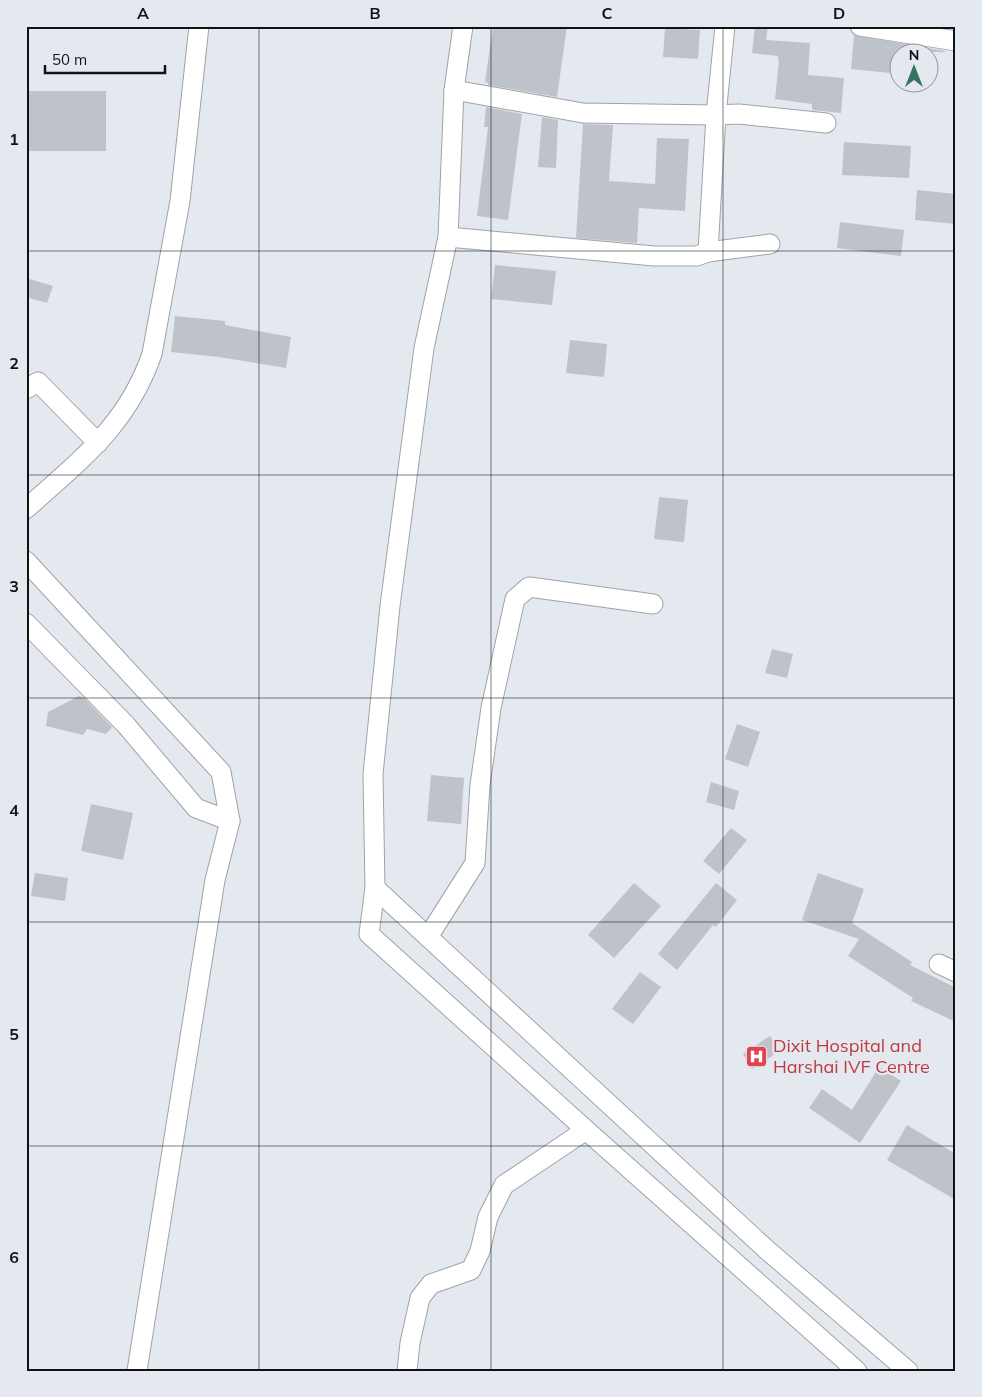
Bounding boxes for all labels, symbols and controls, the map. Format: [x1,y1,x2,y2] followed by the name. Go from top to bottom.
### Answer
[137,3,149,23] text: A
[369,3,381,23] text: B
[602,3,613,23] text: C
[833,3,845,23] text: D
[45,42,165,74] scale bar
[890,42,940,92] north arrow
[909,46,919,64] text: N
[52,50,87,69] text: 50 m
[9,129,19,149] text: 1
[9,353,19,373] text: 2
[9,576,19,596] text: 3
[9,800,19,820] text: 4
[9,1024,19,1044] text: 5
[773,1034,930,1078] place label: Dixit Hospital and Harshai IVF Centre
[745,1044,769,1068] hospital icon: Dixit Hospital and Harshai IVF Centre
[9,1247,19,1267] text: 6

